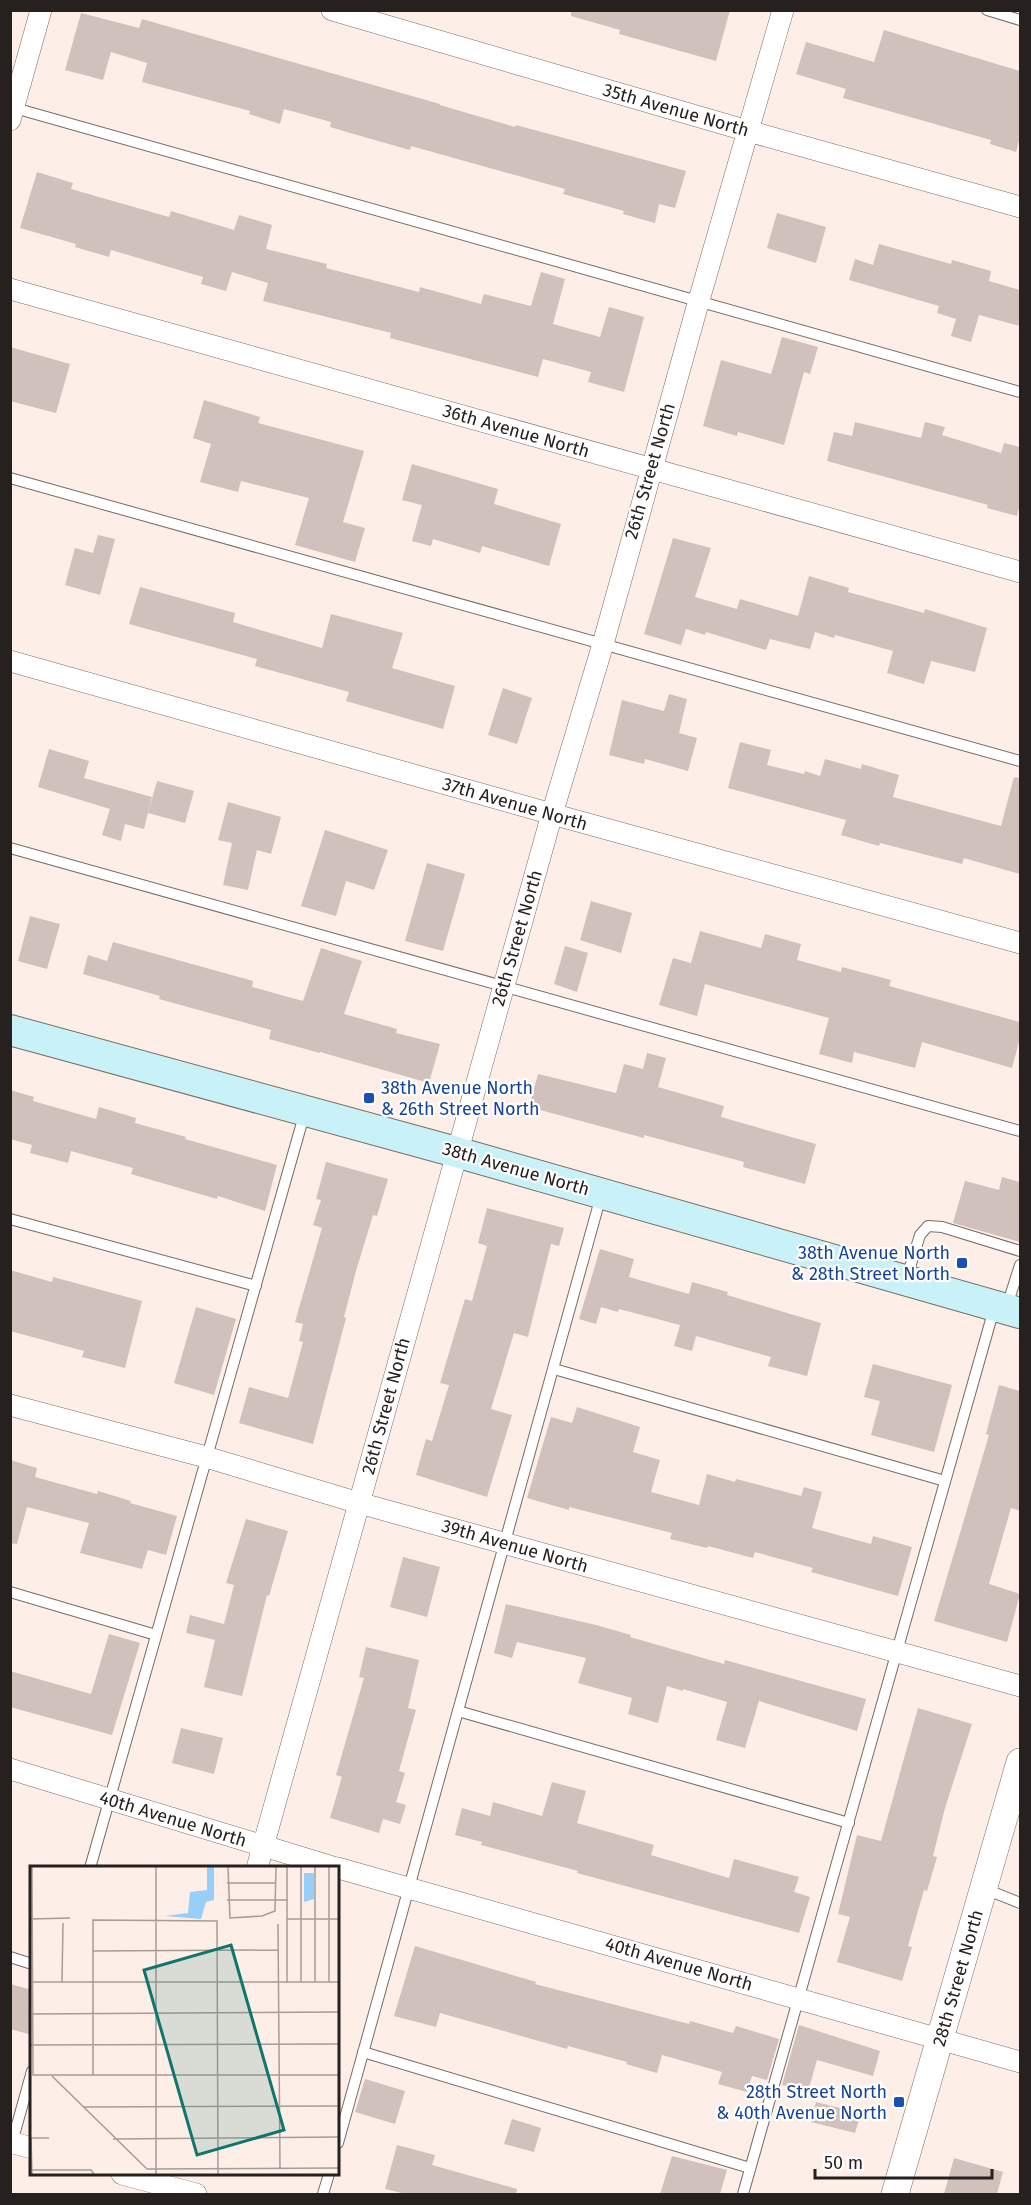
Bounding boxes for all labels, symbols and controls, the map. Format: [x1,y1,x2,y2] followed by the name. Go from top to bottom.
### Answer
[600,79,752,141] street label: 35th Avenue North
[440,400,592,462] street label: 36th Avenue North
[620,400,680,542] street label: 26th Street North
[440,773,590,835] street label: 37th Avenue North
[487,867,547,1009] street label: 26th Street North
[381,1077,540,1120] place label: 38th Avenue North & 26th Street North
[362,1091,376,1105] marker: 38th Avenue North & 26th Street North
[440,1137,592,1201] street label: 38th Avenue North
[791,1242,950,1285] place label: 38th Avenue North & 28th Street North
[955,1256,969,1270] marker: 38th Avenue North & 28th Street North
[357,1335,415,1477] street label: 26th Street North
[439,1515,591,1577] street label: 39th Avenue North
[97,1786,249,1852] street label: 40th Avenue North
[30,1866,339,2175] inset map
[928,1907,988,2049] street label: 28th Street North
[603,1932,755,1996] street label: 40th Avenue North
[716,2081,887,2124] place label: 28th Street North & 40th Avenue North
[892,2095,906,2109] marker: 28th Street North & 40th Avenue North
[815,2142,992,2180] scale bar
[824,2152,863,2174] text: 50 m

